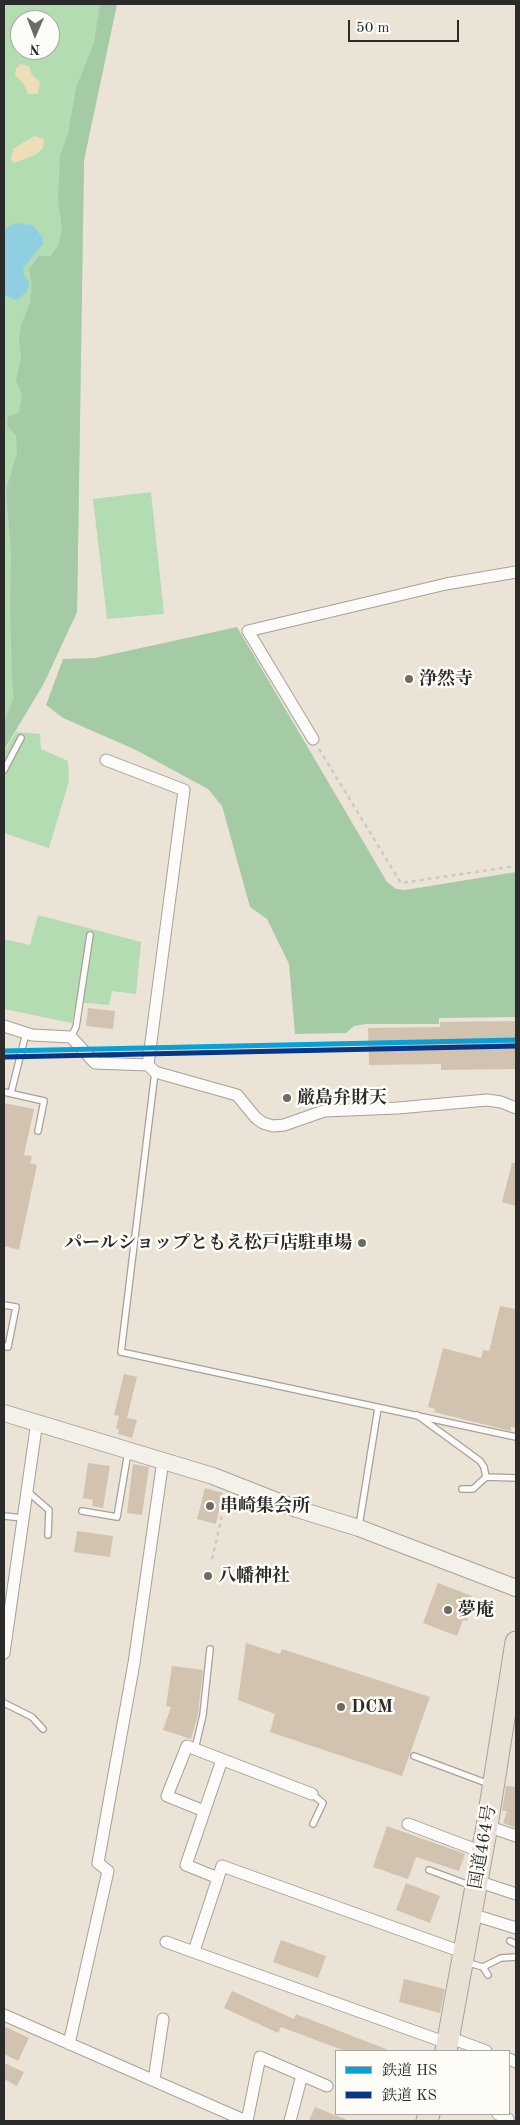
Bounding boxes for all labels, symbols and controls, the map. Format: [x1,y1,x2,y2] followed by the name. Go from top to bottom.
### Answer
[10,10,60,60] north arrow
[350,10,461,42] scale bar
[356,21,390,36] text: 50 m
[29,42,40,56] text: N
[419,668,473,690] place label: 浄然寺
[403,673,415,685] marker: 浄然寺
[297,1087,387,1109] place label: 厳島弁財天
[281,1092,293,1104] marker: 厳島弁財天
[64,1232,352,1254] place label: パールショップともえ松戸店駐車場
[356,1237,368,1249] marker: パールショップともえ松戸店駐車場
[220,1495,310,1517] place label: 串崎集会所
[204,1500,216,1512] marker: 串崎集会所
[218,1565,290,1587] place label: 八幡神社
[202,1570,214,1582] marker: 八幡神社
[458,1599,494,1621] place label: 夢庵
[442,1604,454,1616] marker: 夢庵
[351,1696,393,1718] place label: DCM
[335,1701,347,1713] marker: DCM
[465,1803,501,1891] street label: 国道464号
[335,2050,510,2115] legend
[382,2064,437,2079] text: 鉄道 HS
[382,2089,437,2104] text: 鉄道 KS

